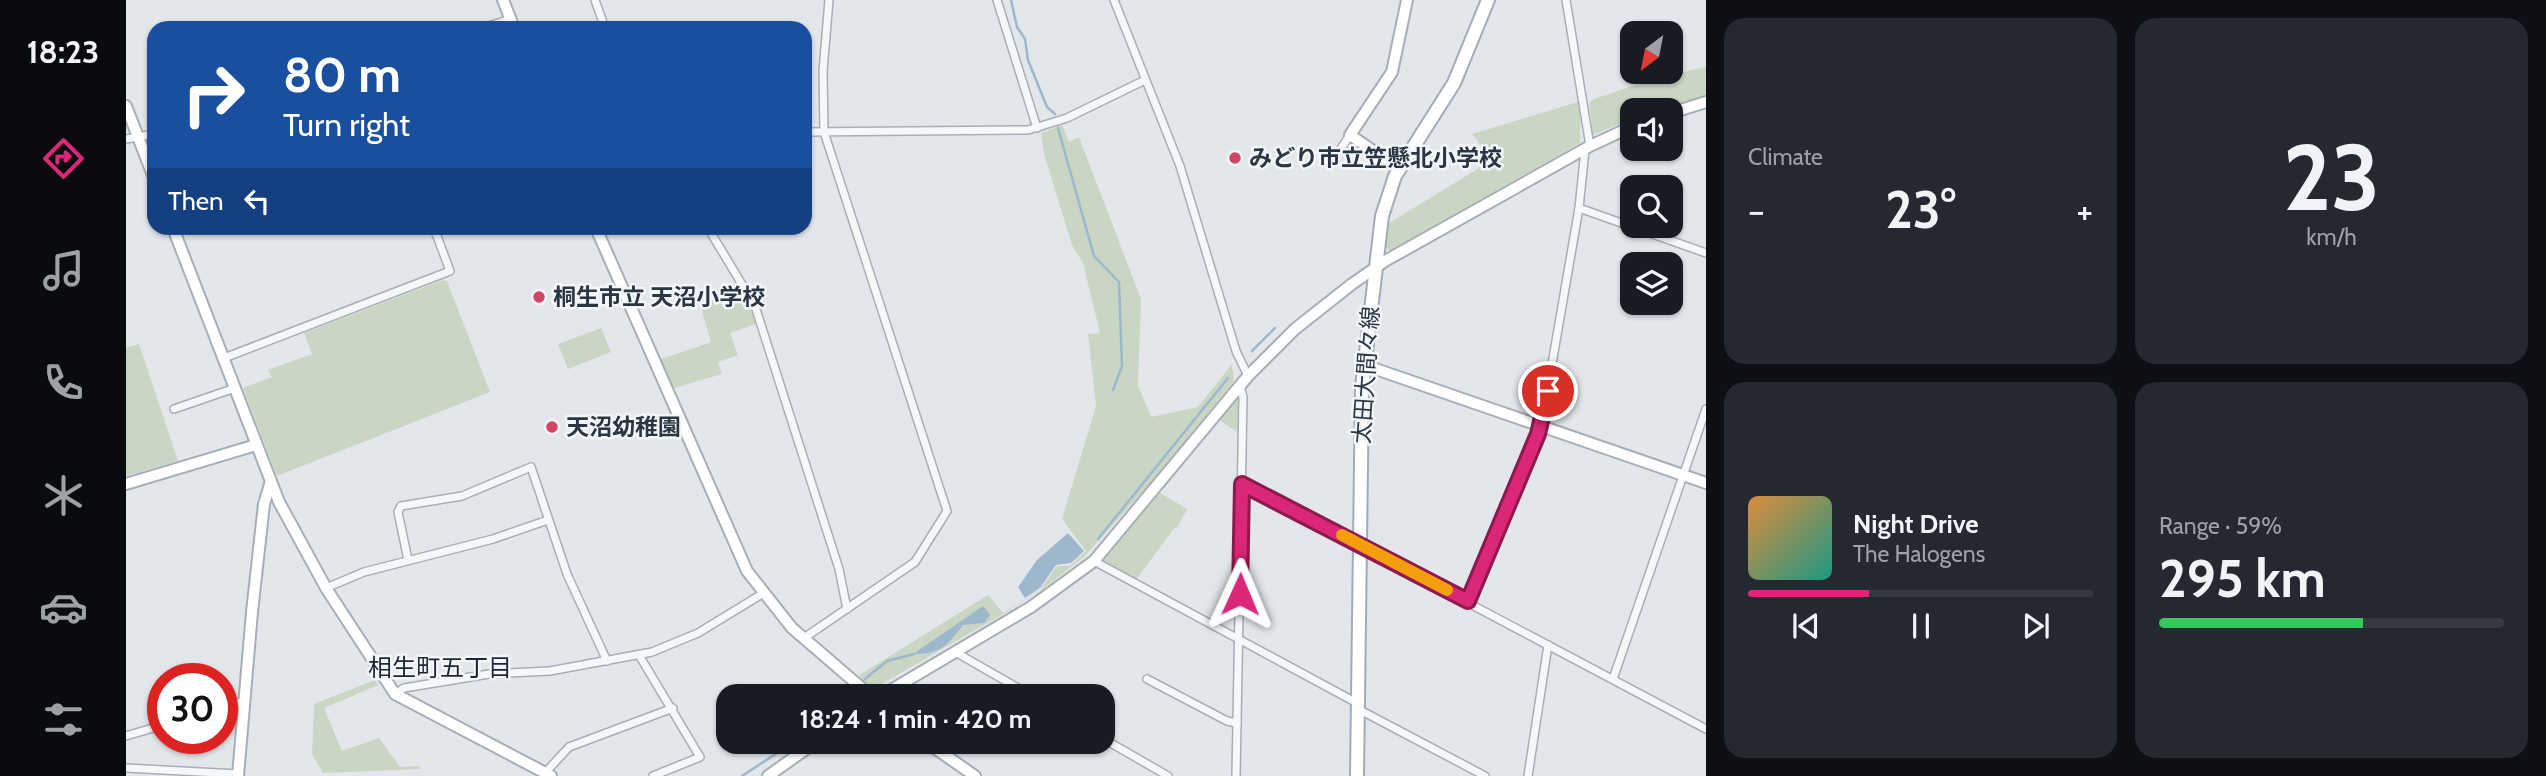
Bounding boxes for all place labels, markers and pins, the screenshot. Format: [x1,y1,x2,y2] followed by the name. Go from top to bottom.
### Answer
[1249,144,1502,172] place label: みどり市立笠懸北小学校
[1227,150,1243,166] marker: みどり市立笠懸北小学校
[553,283,765,311] place label: 桐生市立 天沼小学校
[531,289,547,305] marker: 桐生市立 天沼小学校
[1518,361,1578,421] pin
[566,413,681,441] place label: 天沼幼稚園
[544,419,560,435] marker: 天沼幼稚園

